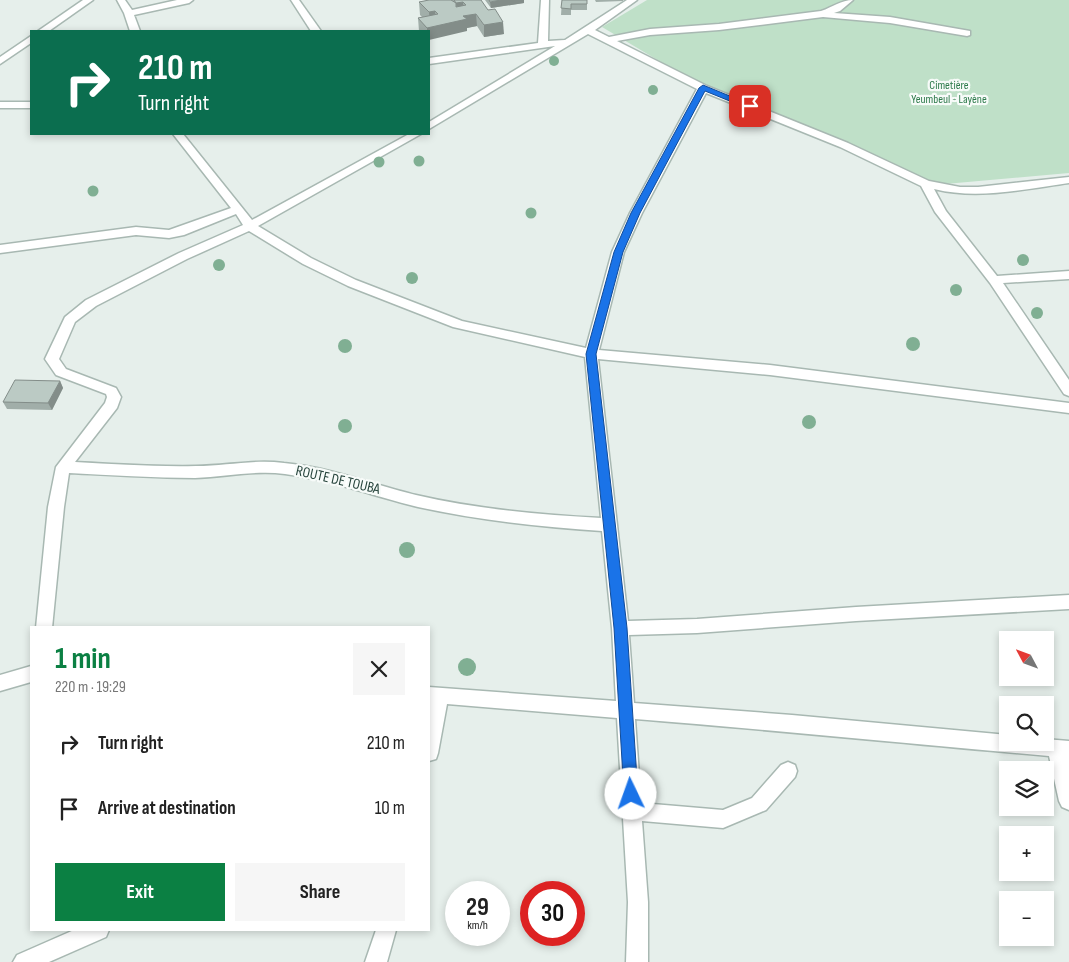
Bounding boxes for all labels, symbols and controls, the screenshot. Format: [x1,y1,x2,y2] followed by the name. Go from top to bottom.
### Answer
[138,47,212,90] text: 210 m
[55,50,120,115] icon: right
[911,78,987,107] park label: Cimetière Yeumbeul - Layène
[729,85,771,127] pin
[138,90,209,117] text: Turn right
[736,92,764,120] icon: arrive
[294,461,383,499] street label: ROUTE DE TOUBA
[999,631,1054,686] north arrow
[999,631,1054,946] map controls
[55,641,111,677] text: 1 min
[353,643,405,695] button: close
[55,678,126,697] text: 220 m · 19:29
[999,696,1054,751] button: search
[55,730,83,758] icon: right
[98,732,163,755] text: Turn right
[367,732,405,755] text: 210 m
[999,761,1054,816] button: layers
[604,767,656,819] position arrow
[55,795,83,823] icon: arrive
[98,797,236,820] text: Arrive at destination
[375,797,405,820] text: 10 m
[999,826,1054,881] button: +
[55,863,225,921] button: Exit
[235,863,405,921] button: Share
[520,881,585,946] speed limit sign: 30
[999,891,1054,946] button: −
[466,892,489,923] text: 29
[467,918,488,933] text: km/h

